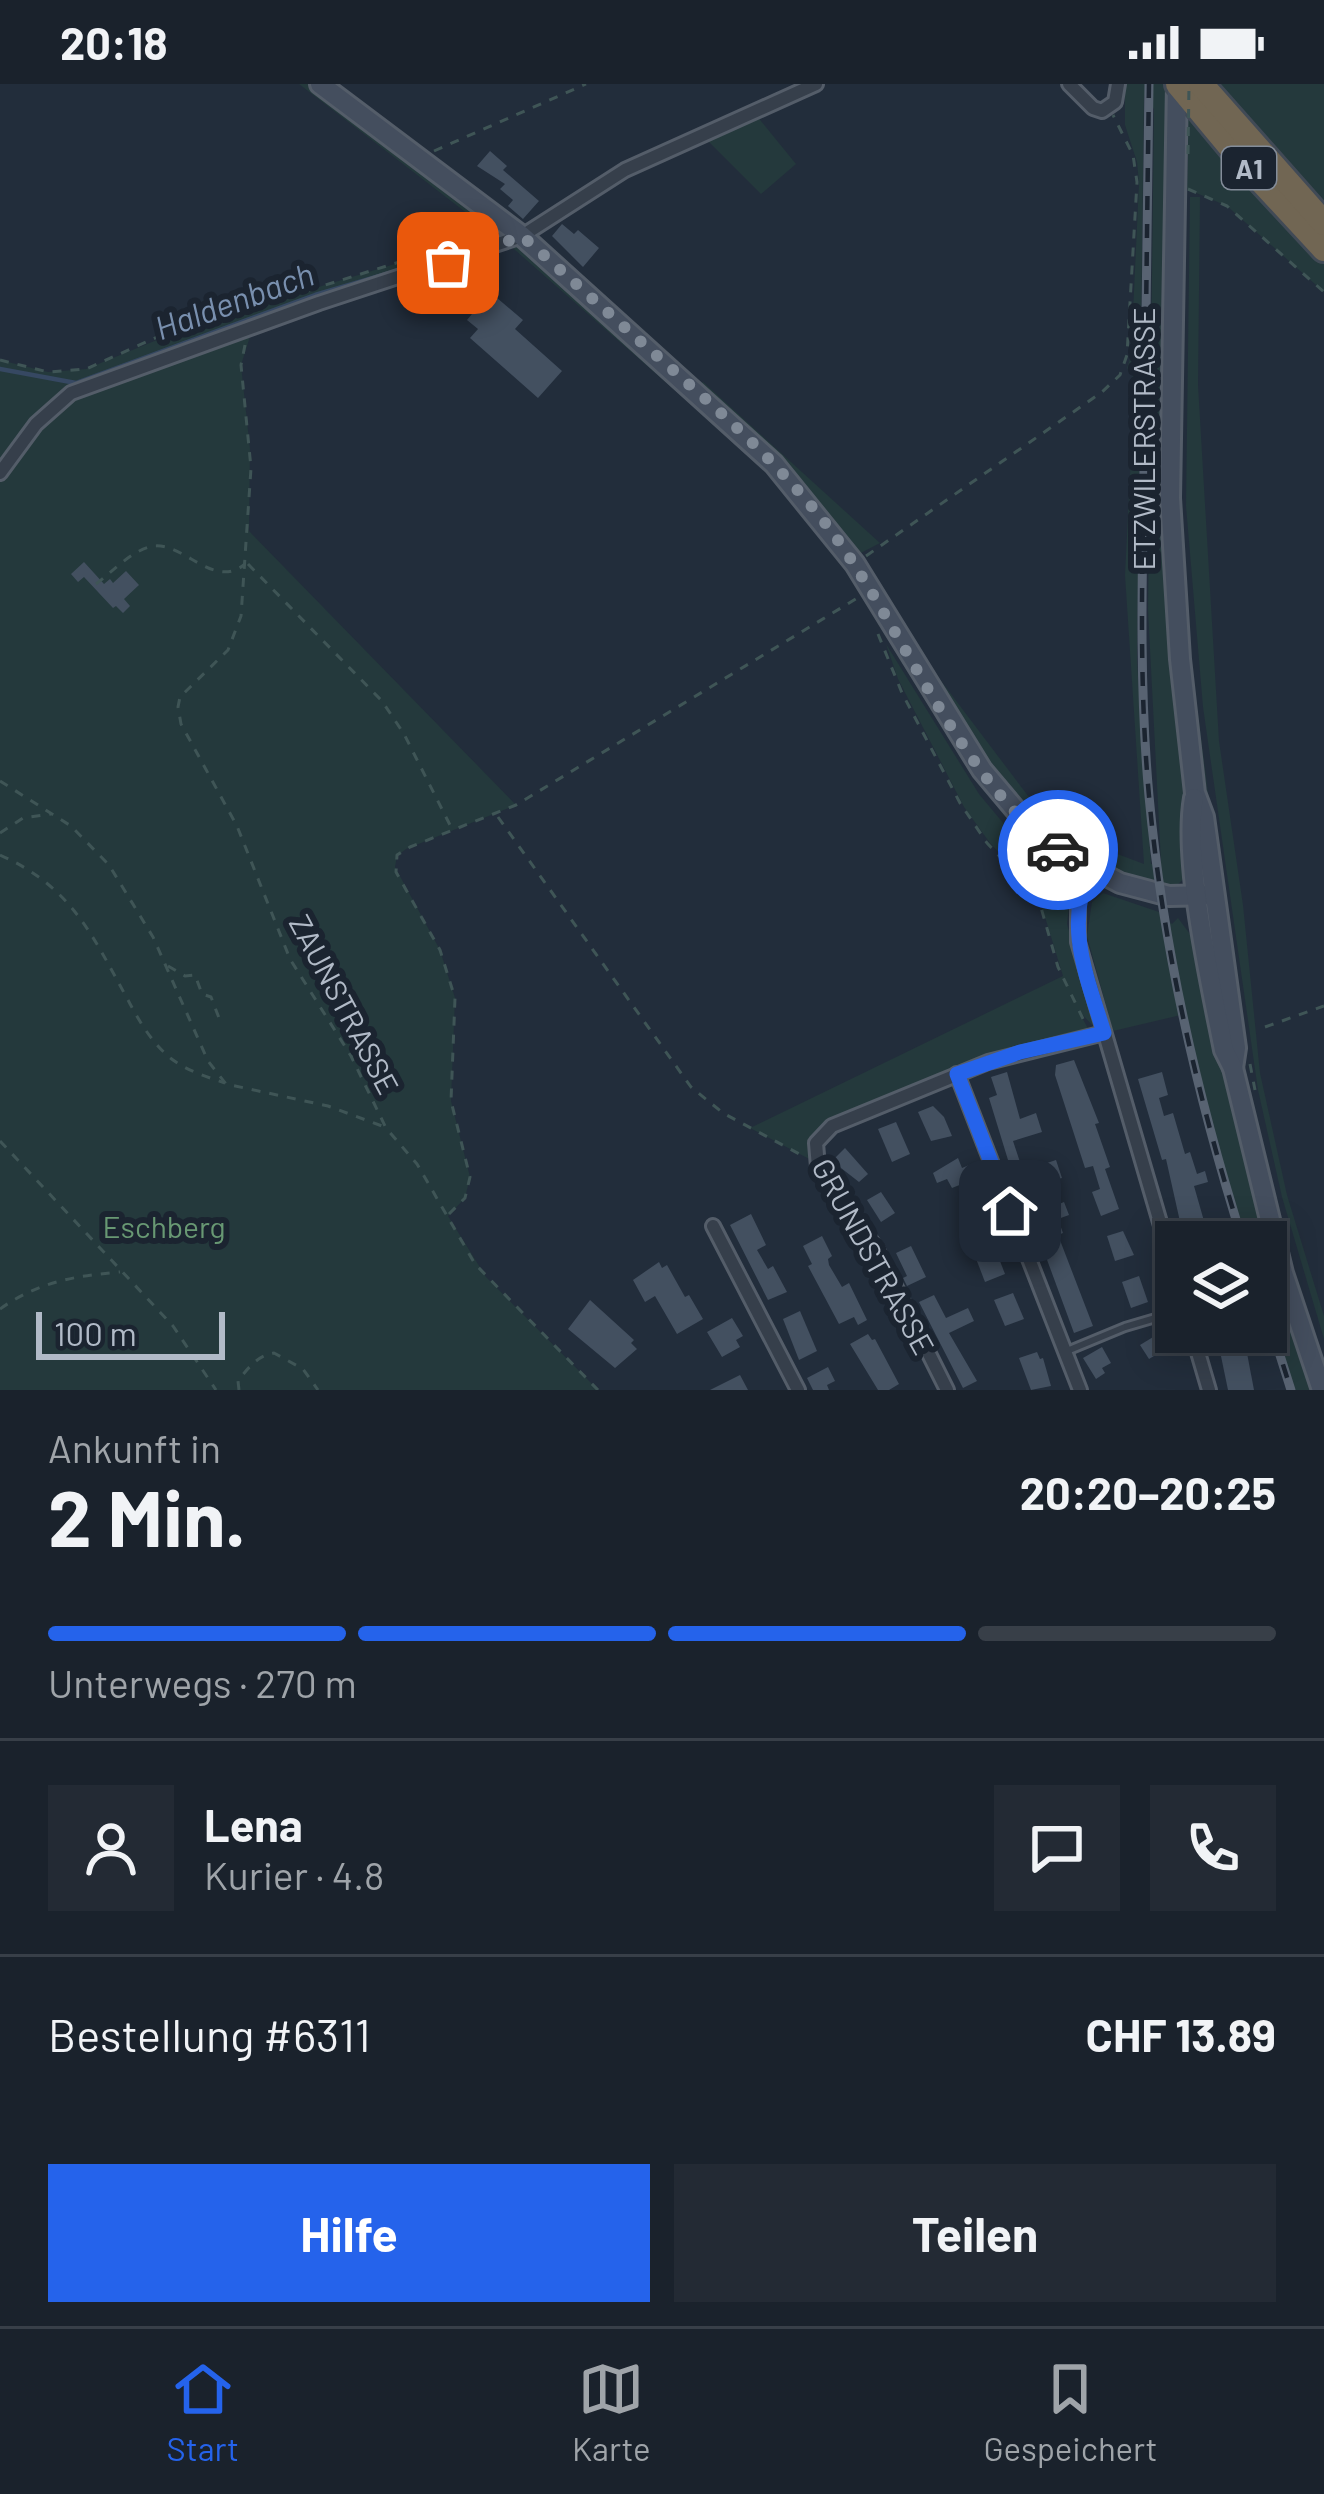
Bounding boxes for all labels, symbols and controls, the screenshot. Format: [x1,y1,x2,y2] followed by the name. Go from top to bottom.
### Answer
[60,15,168,69] text: 20:18
[1222,147,1276,189] road number: A1
[397,212,499,314] pin
[415,230,481,296] icon: bag
[149,253,319,347] water label: Haldenbach
[1125,307,1161,571] street label: ETZWILERSTRASSE
[998,790,1118,910] courier
[1025,817,1091,883] icon: car
[283,908,407,1100] street label: ZAUNSTRASSE
[805,1152,943,1360] street label: GRUNDSTRASSE
[959,1160,1061,1262] pin
[977,1178,1043,1244] icon: home
[102,1208,226,1244] park label: Eschberg
[1155,1221,1287,1353] map controls
[1155,1221,1287,1353] button: layers
[36,1306,225,1359] scale bar
[54,1313,137,1353] text: 100 m
[48,1424,221,1471] text: Ankunft in
[1020,1465,1276,1519] text: 20:20–20:25
[48,1469,246,1563] text: 2 Min.
[48,1659,357,1706] text: Unterwegs · 270 m
[48,1785,174,1911] button: person
[994,1785,1120,1911] button: chat
[1150,1785,1276,1911] button: phone
[204,1797,303,1851] text: Lena
[204,1851,384,1898] text: Kurier · 4.8
[48,2007,371,2061] text: Bestellung #6311
[1086,2007,1276,2061] text: CHF 13.89
[48,2164,650,2302] button: Hilfe
[674,2164,1276,2302] button: Teilen
[166,2356,239,2468] tab: Start
[572,2356,651,2468] tab: Karte
[983,2356,1158,2468] tab: Gespeichert

